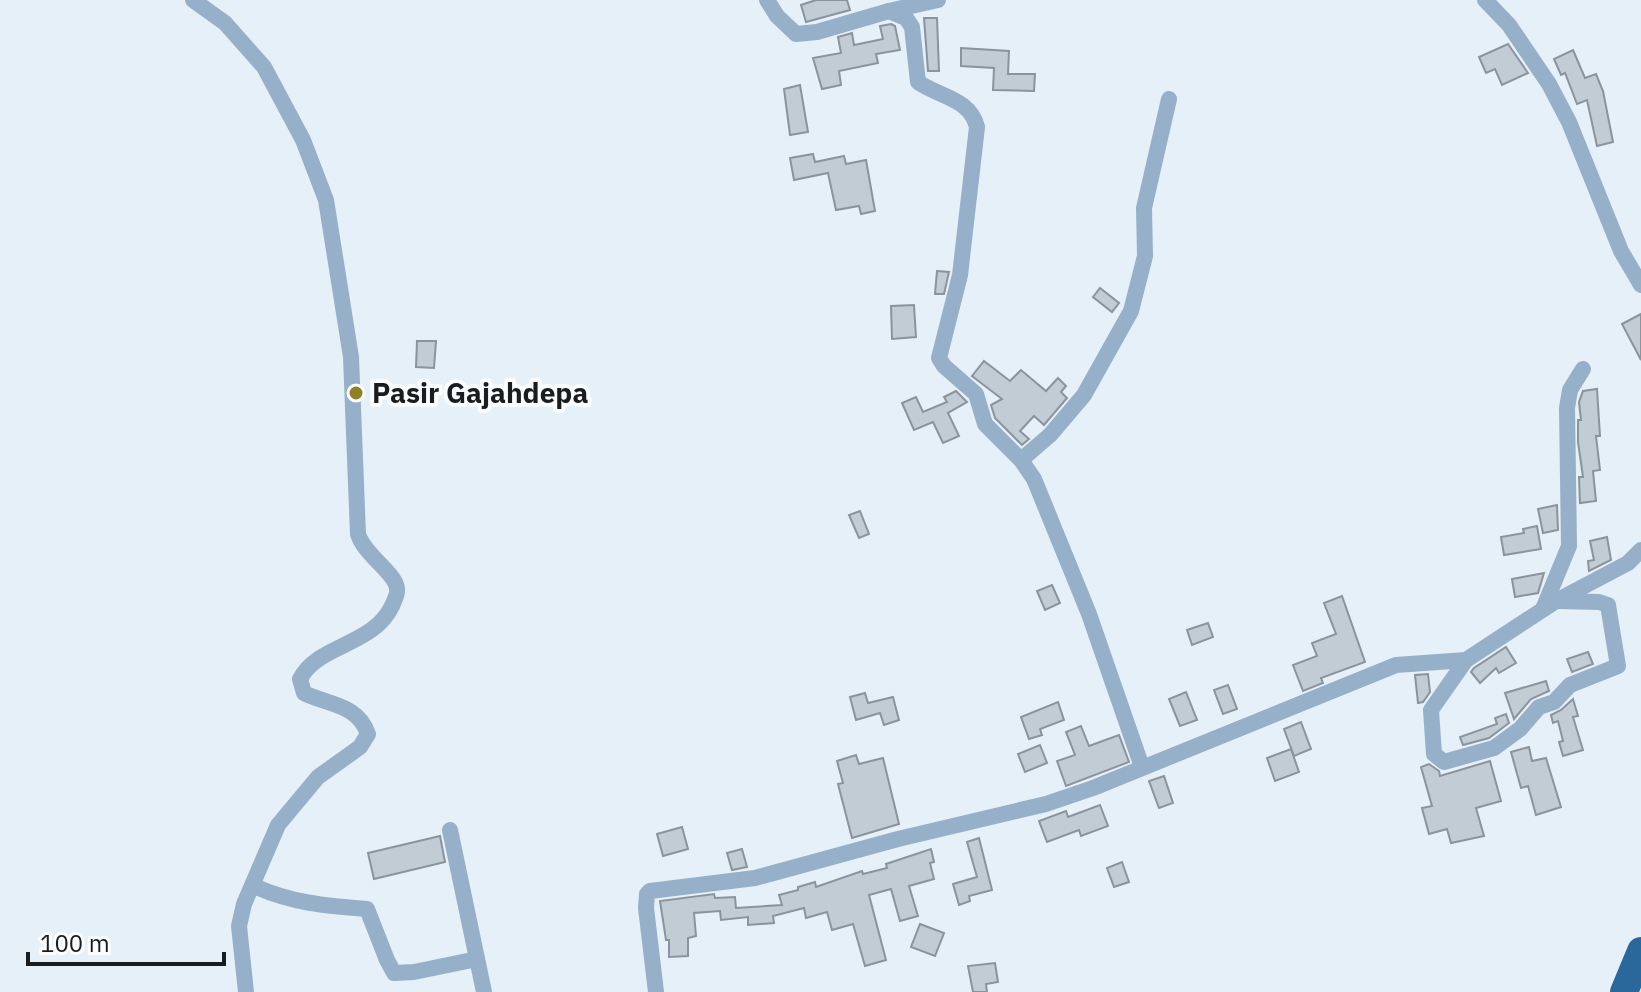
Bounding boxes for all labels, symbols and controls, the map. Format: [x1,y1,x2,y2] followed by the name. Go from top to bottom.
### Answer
[372,374,588,411] place label: Pasir Gajahdepa
[347,384,365,402] marker: Pasir Gajahdepa
[28,916,224,966] scale bar
[40,927,110,959] text: 100 m

